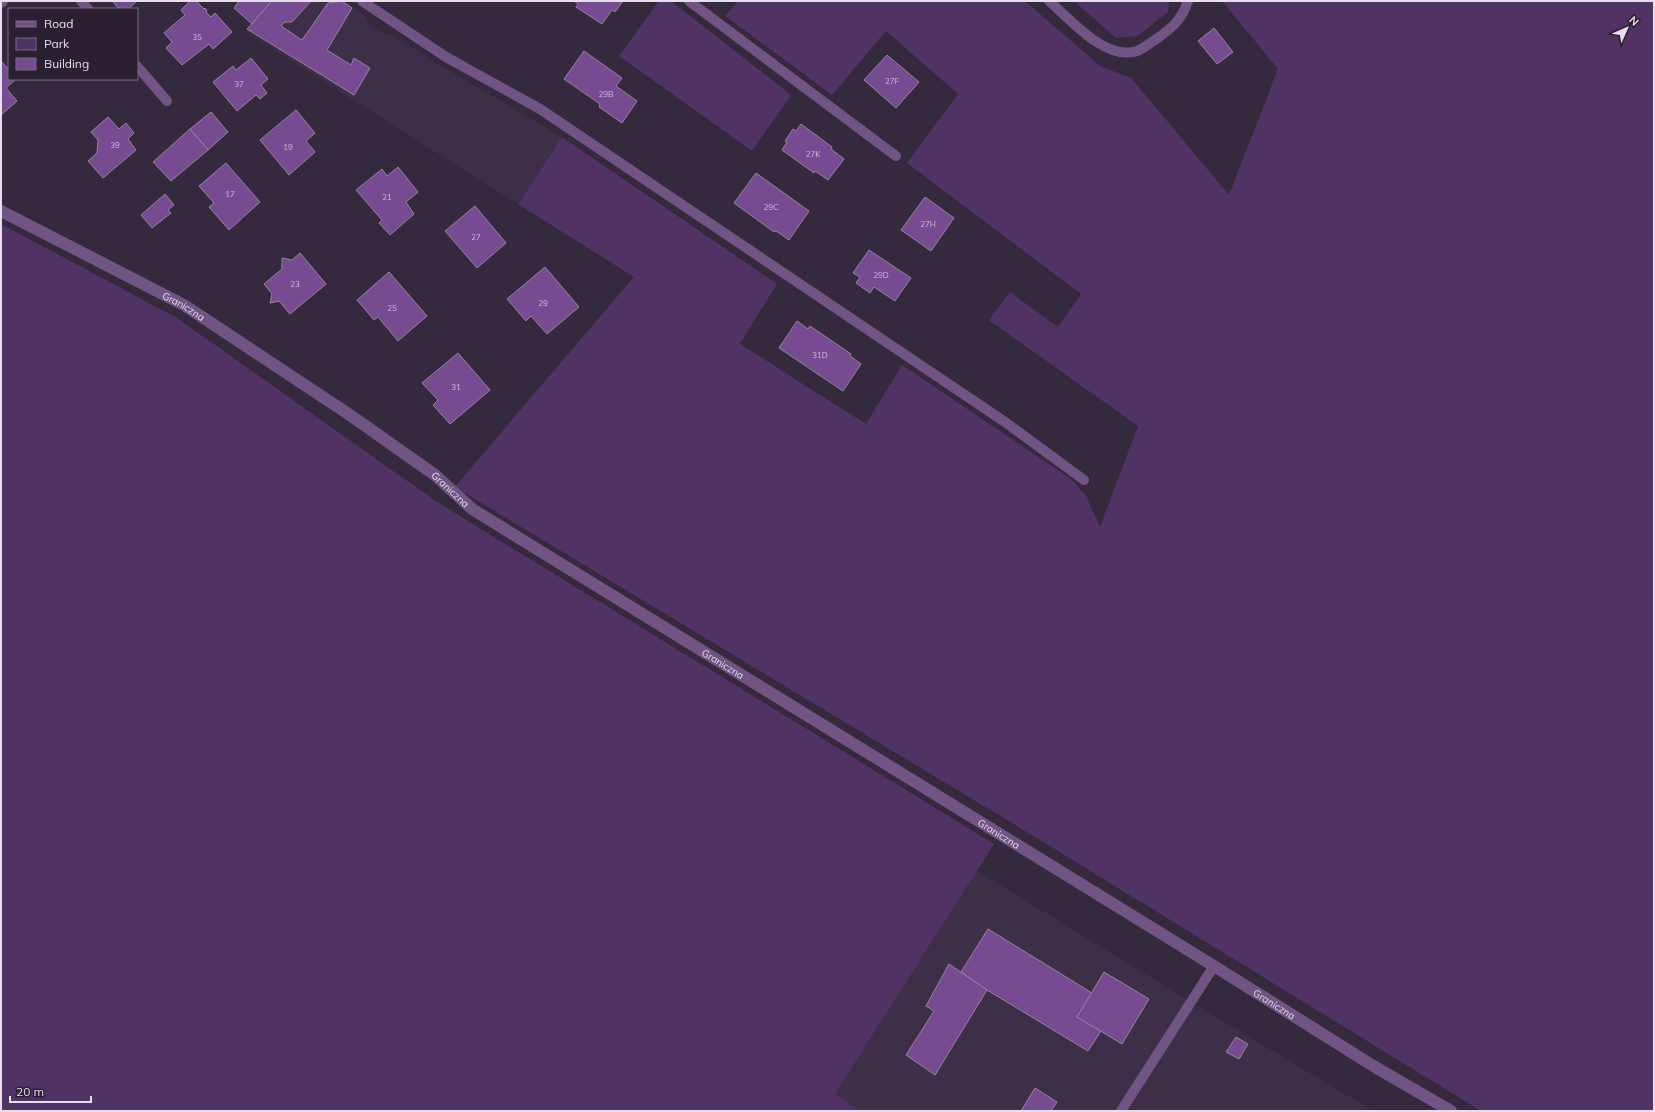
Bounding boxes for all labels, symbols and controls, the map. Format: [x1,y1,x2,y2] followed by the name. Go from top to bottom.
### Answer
[8,8,138,80] legend
[1607,8,1647,48] north arrow
[1626,13,1642,29] text: N
[44,16,73,31] text: Road
[192,32,202,42] house number: 35
[44,36,70,51] text: Park
[44,56,89,71] text: Building
[885,76,900,86] house number: 27F
[234,79,244,89] house number: 37
[598,89,614,99] house number: 29B
[110,140,120,150] house number: 39
[283,142,293,152] house number: 19
[806,149,821,159] house number: 27K
[225,189,235,199] house number: 17
[382,192,392,202] house number: 21
[763,202,779,212] house number: 29C
[920,219,936,229] house number: 27H
[471,232,481,242] house number: 27
[873,270,889,280] house number: 29D
[290,279,300,289] house number: 23
[160,289,207,324] street label: Graniczna
[538,298,548,308] house number: 29
[387,303,397,313] house number: 25
[812,350,828,360] house number: 31D
[451,382,461,392] house number: 31
[428,469,472,510] street label: Graniczna
[699,646,746,682] street label: Graniczna
[975,816,1022,852] street label: Graniczna
[1251,986,1298,1022] street label: Graniczna
[10,1078,91,1104] scale bar
[16,1084,44,1099] text: 20 m

